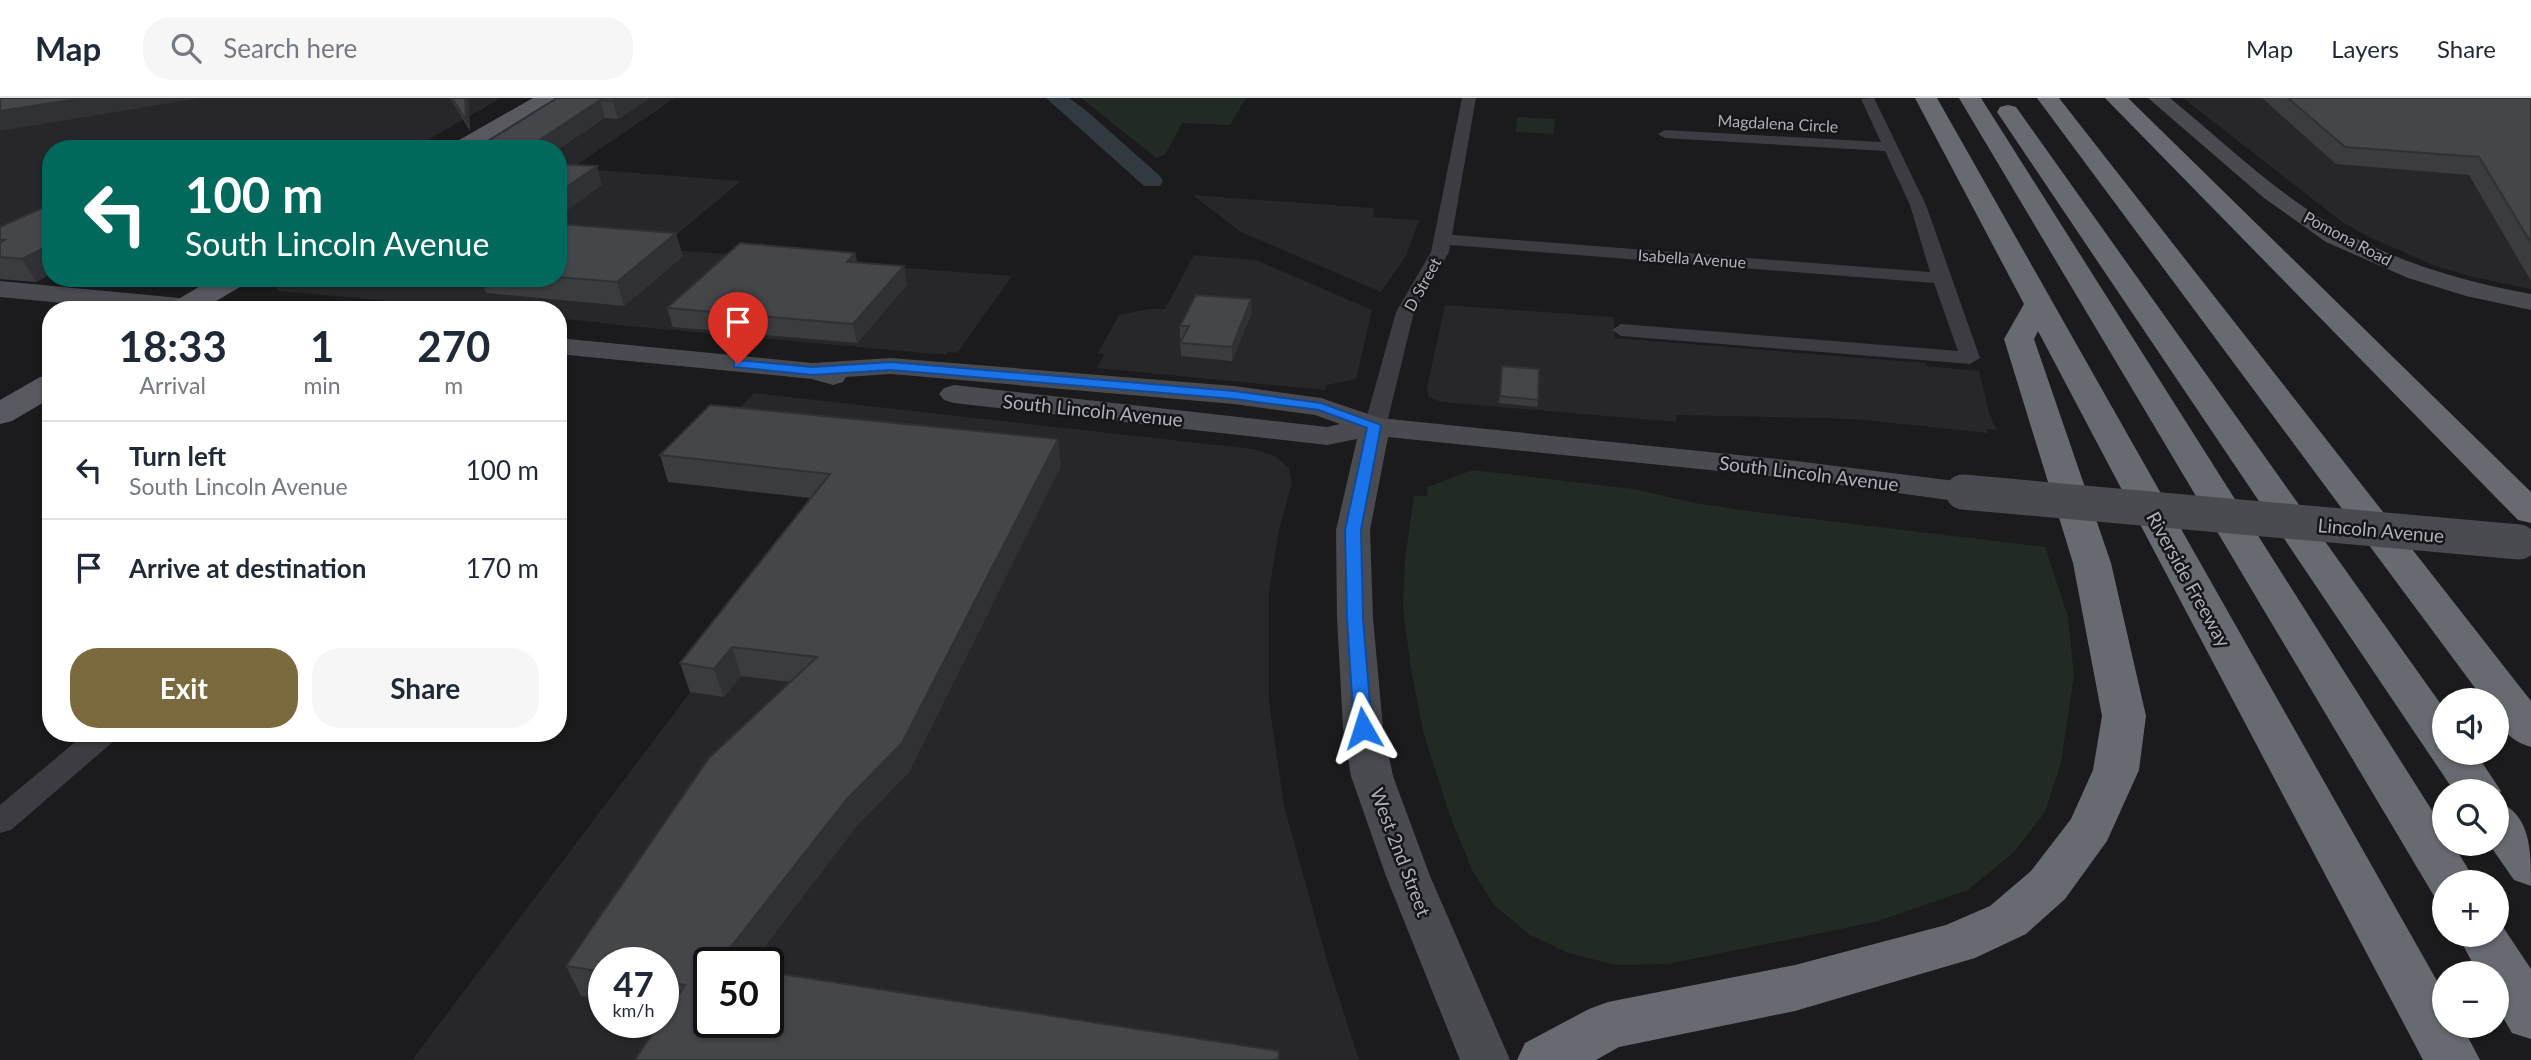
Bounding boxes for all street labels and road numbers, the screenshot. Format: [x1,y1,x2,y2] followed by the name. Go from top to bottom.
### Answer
[1717,110,1839,136] street label: Magdalena Circle
[2301,207,2395,269] street label: Pomona Road
[1637,245,1747,271] street label: Isabella Avenue
[1400,254,1445,314] street label: D Street
[1002,389,1184,431] street label: South Lincoln Avenue
[1718,451,1900,495] street label: South Lincoln Avenue
[2142,507,2236,651] street label: Riverside Freeway
[2317,513,2445,547] street label: Lincoln Avenue
[1366,785,1436,920] street label: West 2nd Street

